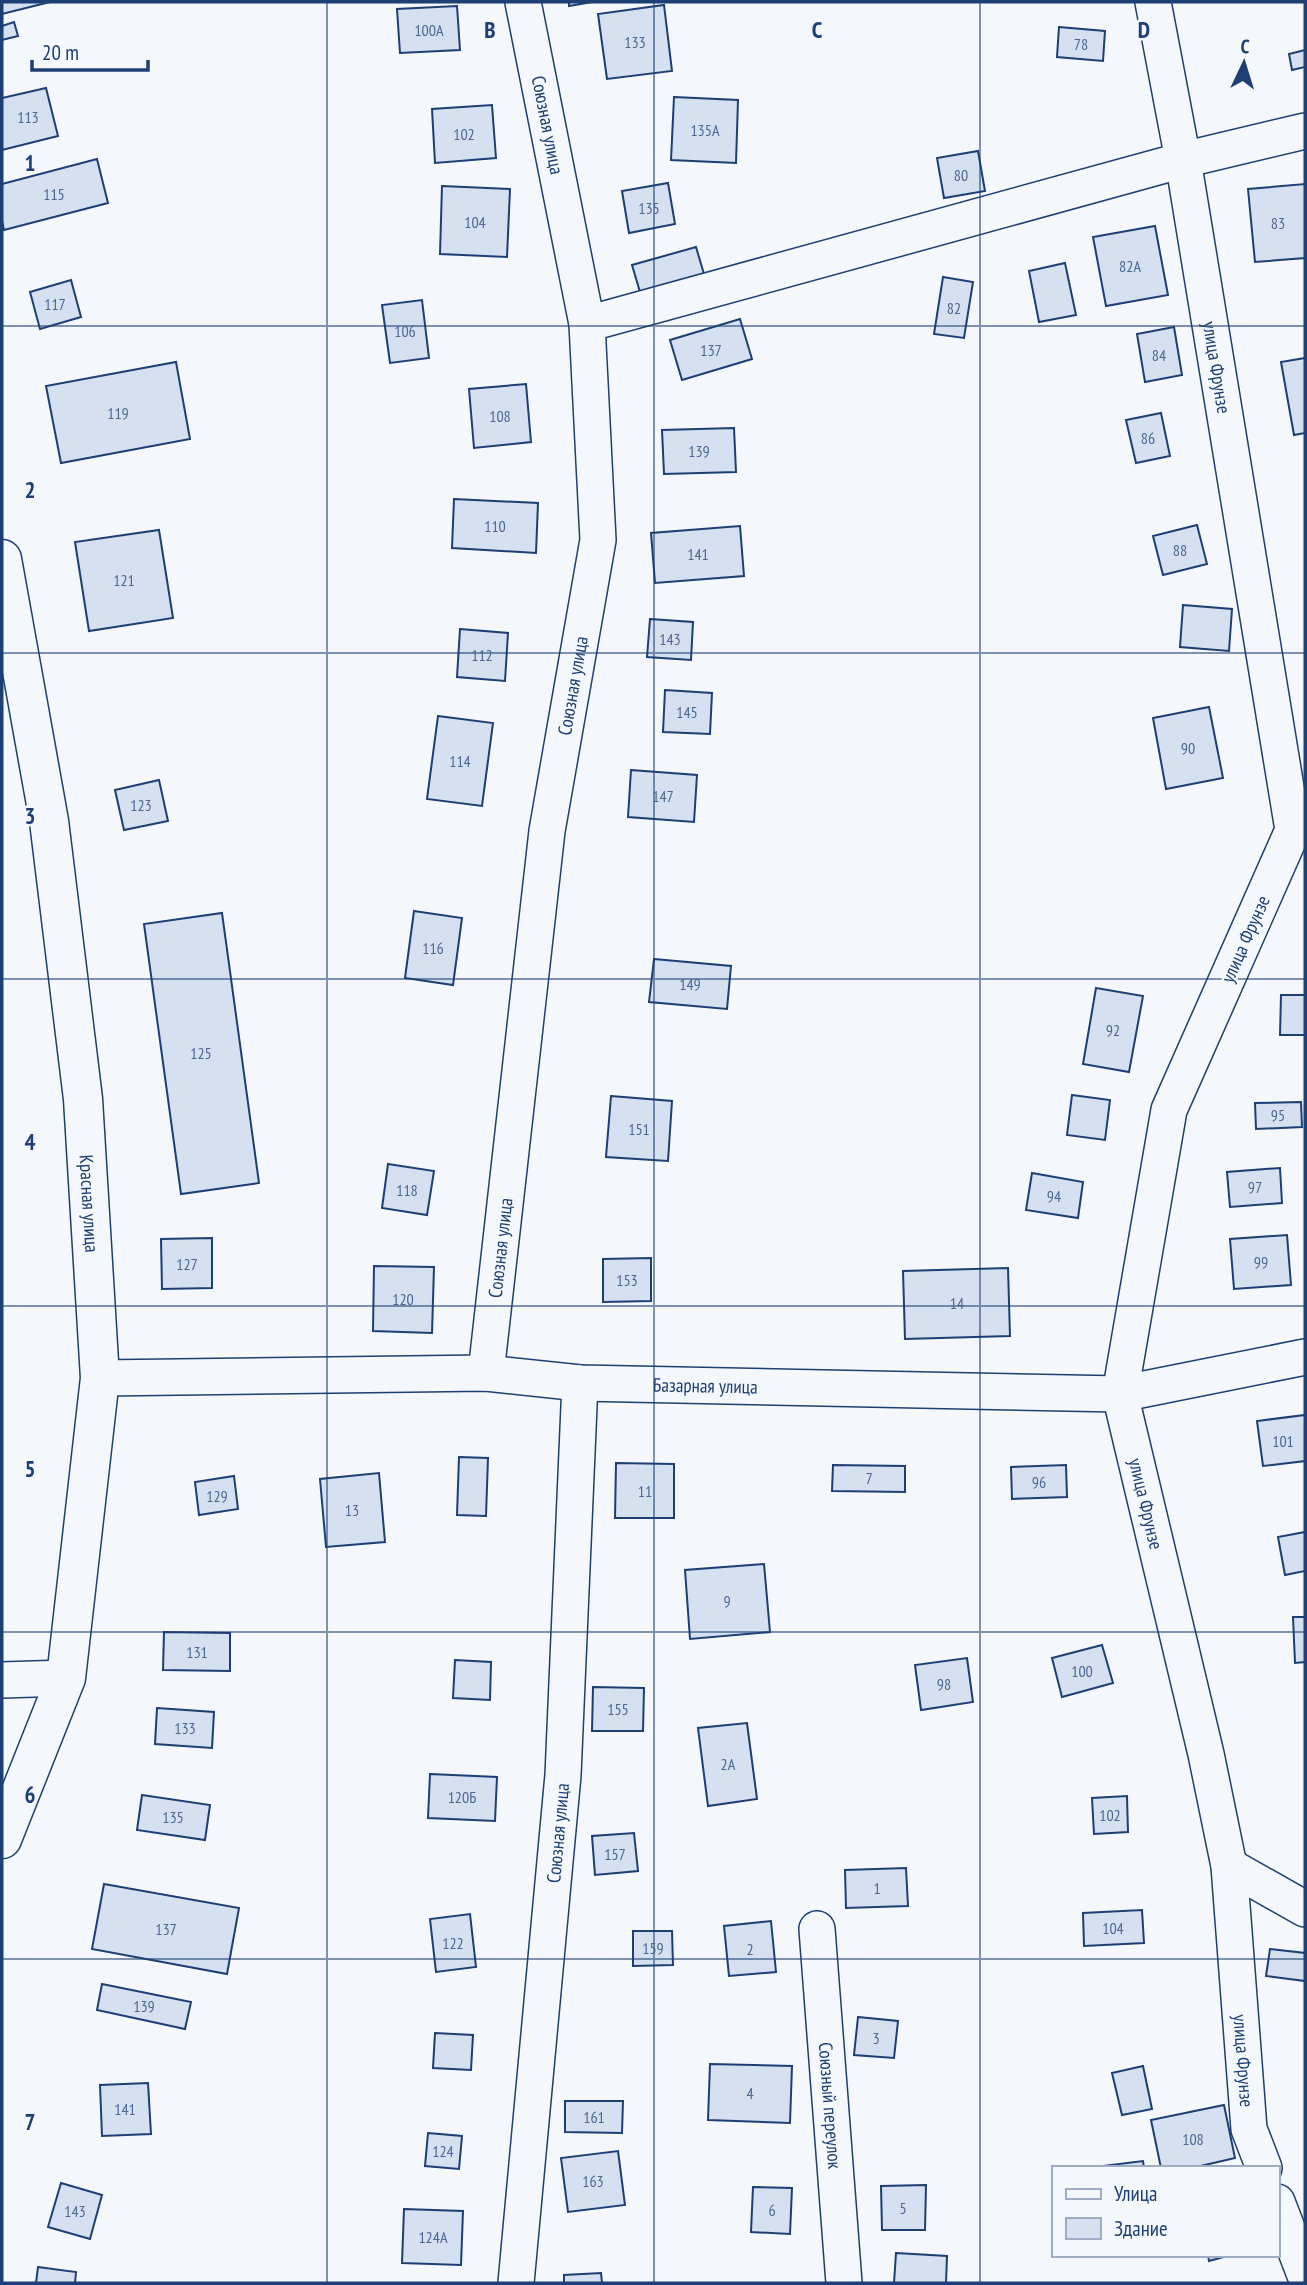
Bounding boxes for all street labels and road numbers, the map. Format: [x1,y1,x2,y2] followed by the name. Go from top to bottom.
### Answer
[527,74,569,176] street label: Союзная улица
[1198,320,1236,415] street label: улица Фрунзе
[552,634,593,737] street label: Союзная улица
[1215,892,1275,986] street label: улица Фрунзе
[74,1154,104,1253] street label: Красная улица
[483,1197,518,1299] street label: Союзная улица
[653,1372,758,1399] street label: Базарная улица
[1124,1456,1169,1552] street label: улица Фрунзе
[541,1782,574,1884] street label: Союзная улица
[1228,2013,1259,2108] street label: улица Фрунзе
[814,2041,847,2170] street label: Союзный переулок

